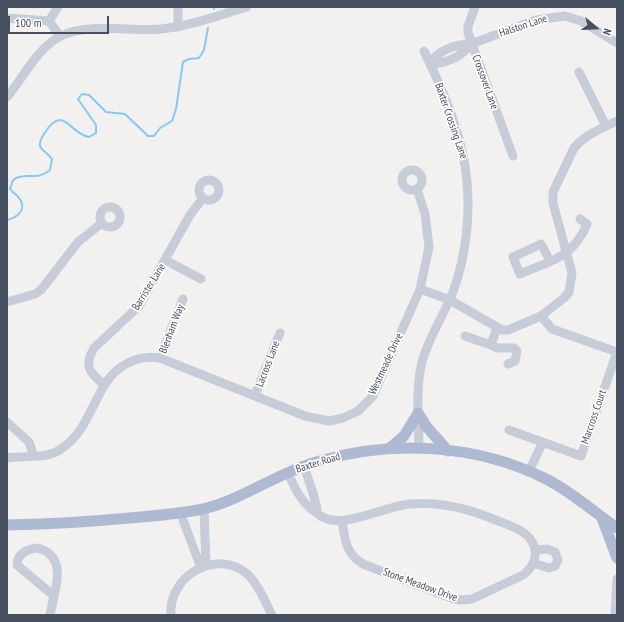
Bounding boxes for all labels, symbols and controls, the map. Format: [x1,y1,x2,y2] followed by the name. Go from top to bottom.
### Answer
[10,8,111,34] scale bar
[576,8,616,48] north arrow
[497,12,549,40] street label: Halston Lane
[15,15,42,30] text: 100 m
[600,27,615,37] text: N
[469,53,501,111] street label: Crossover Lane
[432,81,470,161] street label: Baxter Crossing Lane
[129,261,169,313] street label: Barrister Lane
[157,303,187,355] street label: Blenham Way
[366,331,406,397] street label: Westmeade Drive
[253,339,283,389] street label: Lacross Lane
[579,388,609,446] street label: Marcross Court
[294,450,342,476] street label: Baxter Road
[381,565,459,605] street label: Stone Meadow Drive

